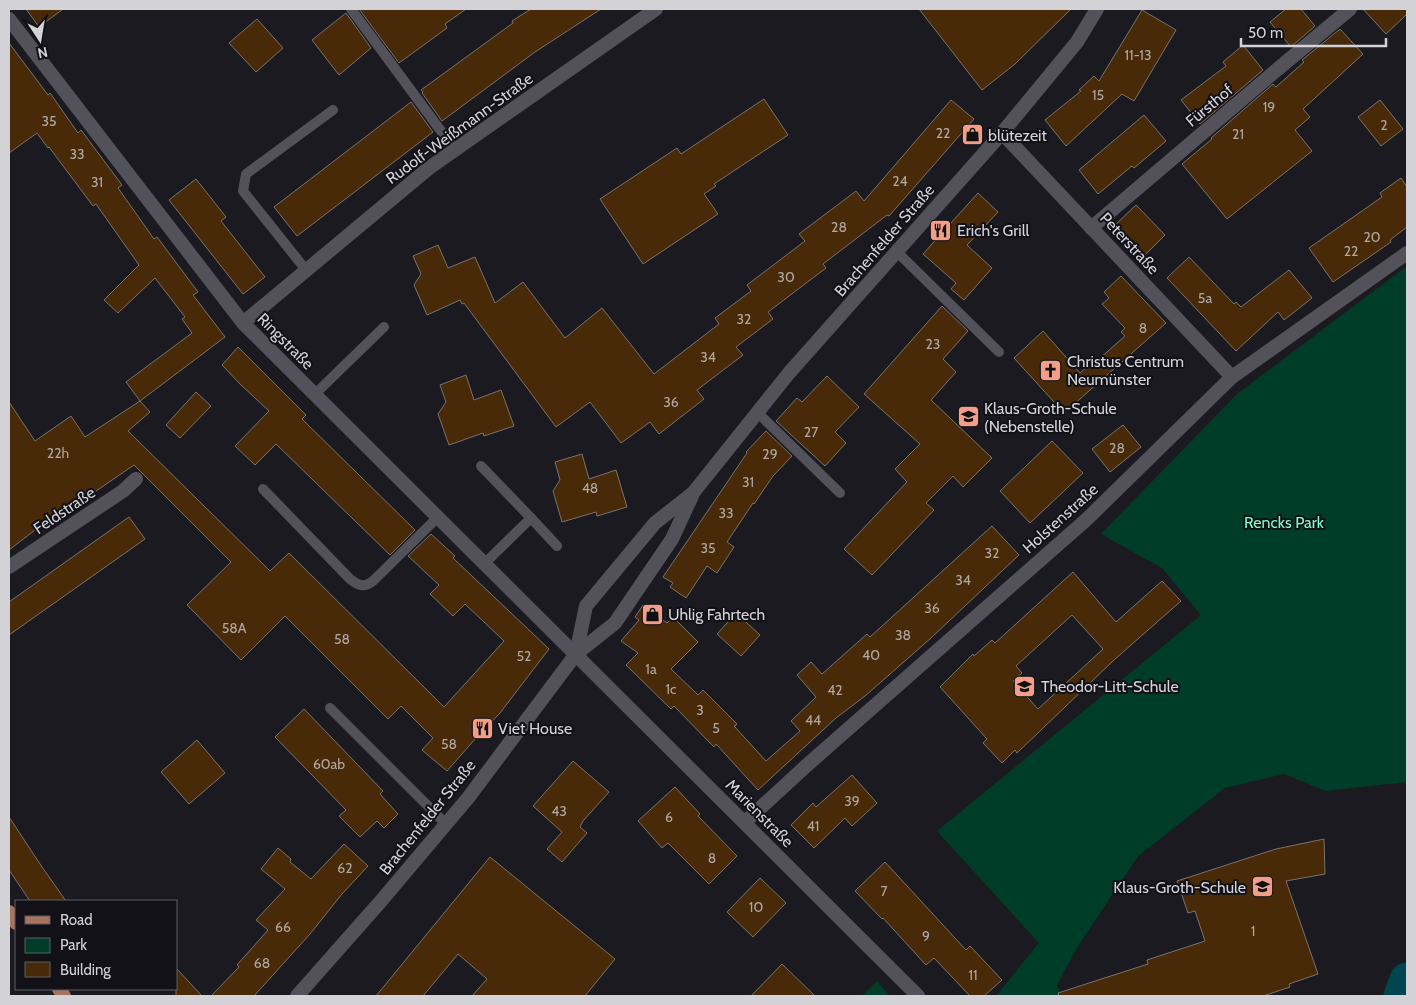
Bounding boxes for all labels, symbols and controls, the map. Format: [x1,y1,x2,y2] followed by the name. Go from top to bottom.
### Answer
[15,15,65,65] north arrow
[1241,15,1386,47] scale bar
[1248,24,1283,42] text: 50 m
[36,43,49,63] text: N
[1125,46,1152,64] house number: 11-13
[382,69,536,188] street label: Rudolf-Weißmann-Straße
[1182,80,1237,131] street label: Fürsthof
[1092,86,1104,104] house number: 15
[1263,98,1275,116] house number: 19
[41,112,57,130] house number: 35
[1380,116,1388,134] house number: 2
[960,123,984,147] shop icon: blütezeit
[936,124,950,142] house number: 22
[1232,125,1244,143] house number: 21
[988,126,1048,145] place label: blütezeit
[69,145,85,163] house number: 33
[892,172,908,190] house number: 24
[91,173,103,191] house number: 31
[831,180,938,300] street label: Brachenfelder Straße
[1096,208,1163,278] street label: Peterstraße
[831,218,847,236] house number: 28
[929,218,953,242] restaurant icon: Erich's Grill
[957,221,1029,240] place label: Erich's Grill
[1363,228,1381,246] house number: 20
[1344,242,1358,260] house number: 22
[777,268,795,286] house number: 30
[1198,289,1212,307] house number: 5a
[254,309,318,373] street label: Ringstraße
[737,310,751,328] house number: 32
[1139,319,1147,337] house number: 8
[926,335,940,353] house number: 23
[700,348,716,366] house number: 34
[1067,352,1184,389] place label: Christus Centrum Neumünster
[1039,358,1063,382] church icon: Christus Centrum Neumünster
[663,393,679,411] house number: 36
[984,399,1117,436] place label: Klaus-Groth-Schule (Nebenstelle)
[956,405,980,429] school or university icon: Klaus-Groth-Schule (Nebenstelle)
[804,423,818,441] house number: 27
[1109,439,1125,457] house number: 28
[47,444,69,462] house number: 22h
[762,445,778,463] house number: 29
[742,473,754,491] house number: 31
[582,479,598,497] house number: 48
[1019,480,1102,557] street label: Holstenstraße
[30,483,99,538] street label: Feldstraße
[718,504,734,522] house number: 33
[1244,513,1325,532] park label: Rencks Park
[700,539,716,557] house number: 35
[985,544,999,562] house number: 32
[955,571,971,589] house number: 34
[924,599,940,617] house number: 36
[640,602,664,626] shop icon: Uhlig Fahrtech
[668,605,765,624] place label: Uhlig Fahrtech
[222,619,247,637] house number: 58A
[895,626,911,644] house number: 38
[334,630,350,648] house number: 58
[862,646,880,664] house number: 40
[517,647,531,665] house number: 52
[645,660,657,678] house number: 1a
[1013,674,1037,698] school or university icon: Theodor-Litt-Schule
[1041,677,1179,696] place label: Theodor-Litt-Schule
[666,680,676,698] house number: 1c
[827,681,843,699] house number: 42
[696,701,704,719] house number: 3
[805,711,821,729] house number: 44
[470,716,494,740] restaurant icon: Viet House
[498,719,572,738] place label: Viet House
[712,719,720,737] house number: 5
[441,735,457,753] house number: 58
[313,755,345,773] house number: 60ab
[375,756,480,879] street label: Brachenfelder Straße
[722,775,798,851] street label: Marienstraße
[844,792,860,810] house number: 39
[551,802,567,820] house number: 43
[665,808,673,826] house number: 6
[807,817,819,835] house number: 41
[708,849,716,867] house number: 8
[337,859,353,877] house number: 62
[1250,875,1274,899] school or university icon: Klaus-Groth-Schule
[1113,878,1246,897] place label: Klaus-Groth-Schule
[880,882,888,900] house number: 7
[749,898,763,916] house number: 10
[15,900,178,990] legend
[60,911,93,929] text: Road
[275,918,291,936] house number: 66
[1251,922,1255,940] house number: 1
[922,927,930,945] house number: 9
[60,936,87,954] text: Park
[254,954,270,972] house number: 68
[60,961,111,979] text: Building
[968,966,978,984] house number: 11

